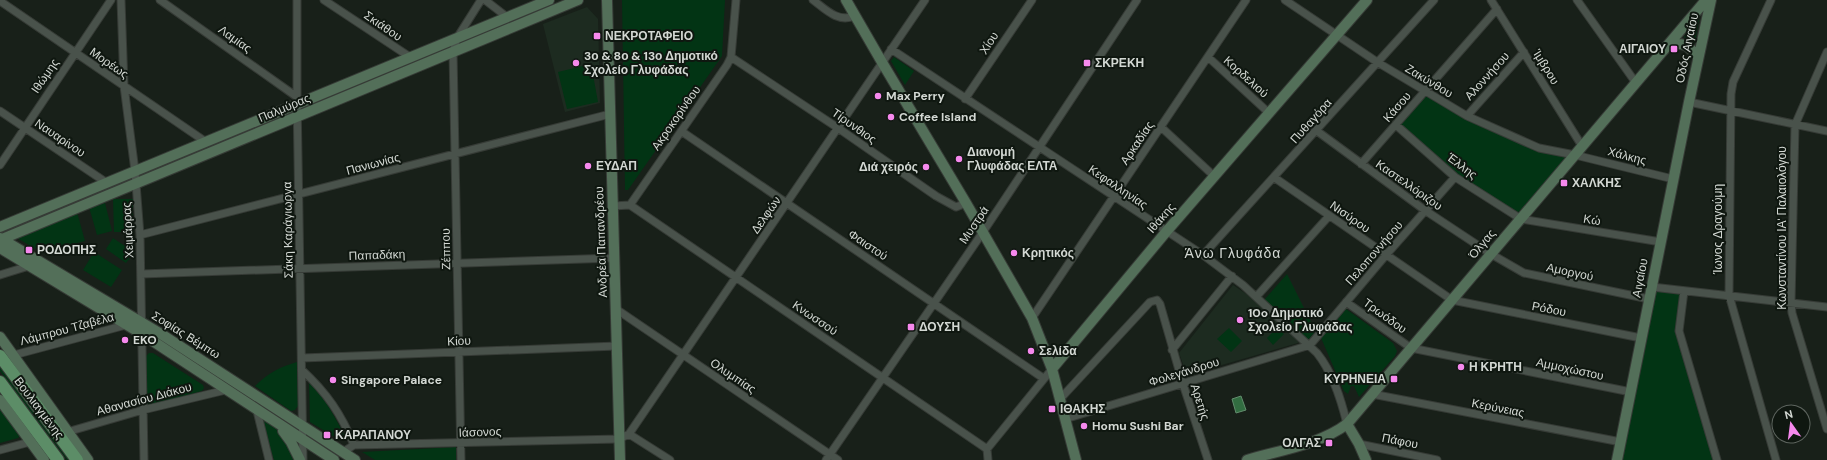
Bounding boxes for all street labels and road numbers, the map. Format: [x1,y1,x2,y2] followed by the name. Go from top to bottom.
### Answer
[361,7,405,45] street label: Σκιάθου
[1672,11,1702,85] street label: Οδóς Αιγαίου
[215,22,255,56] street label: Λαμίας
[976,29,1002,57] street label: Χίου
[86,44,132,82] street label: Μορέως
[1528,46,1563,88] street label: Ίμβρου
[1461,48,1513,104] street label: Αλοννήσου
[1220,53,1272,101] street label: Κορδελιού
[28,55,63,97] street label: Ιθώμης
[1402,61,1456,101] street label: Ζακύνθου
[648,83,704,153] street label: Ακροκορίνθου
[1379,88,1415,126] street label: Κάσου
[256,90,312,126] street label: Παλμύρας
[1287,95,1335,147] street label: Πυθαγόρα
[828,105,880,147] street label: Τίρυνθιος
[32,115,88,161] street label: Ναυαρίνου
[1116,118,1158,168] street label: Αρκαδίας
[1606,143,1648,169] street label: Χάλκης
[1774,146,1790,310] street label: Κωνσταντίνου ΙΑ' Παλαιολόγου
[344,149,402,179] street label: Πανιωνίας
[1443,149,1481,183] street label: Έλλης
[1372,156,1446,214] street label: Καστελλόριζου
[1085,161,1151,213] street label: Κεφαλληνίας
[279,182,297,278] street label: Σάκη Καράγιωργα
[1710,184,1726,275] street label: Ίωνος Δραγούμη
[591,186,611,298] street label: Ανδρέα Παπανδρέου
[747,193,785,237] street label: Δελφών
[1327,197,1373,237] street label: Νισύρου
[1143,199,1179,237] street label: Ιθάκης
[119,201,137,259] street label: Χειμάρρας
[955,203,993,247] street label: Μυστρά
[1582,211,1602,229] street label: Κώ
[1342,217,1406,289] street label: Πελοποννήσου
[845,226,891,264] street label: Φαιστού
[1464,226,1499,263] street label: Όλγας
[438,228,454,270] street label: Ζέππου
[348,246,406,264] street label: Παπαδάκη
[1628,257,1652,299] street label: Αιγαίου
[1545,259,1595,285] street label: Αμοργού
[1360,295,1410,337] street label: Τρωόδου
[789,297,841,339] street label: Κνωσσού
[1530,298,1568,320] street label: Ρόδου
[149,308,223,362] street label: Σοφίας Βέμπω
[18,309,116,349] street label: Λάμπρου Τζαβέλα
[447,333,471,349] street label: Κίου
[1147,354,1221,390] street label: Φολεγάνδρου
[1535,354,1605,384] street label: Αμμοχώστου
[707,355,759,397] street label: Ολυμπίας
[10,374,68,442] street label: Βουλιαγμένης
[95,379,193,419] street label: Αθανασίου Διάκου
[1187,382,1213,422] street label: Αρετής
[1470,395,1526,421] street label: Κερύνειας
[458,423,502,441] street label: Ιάσονος
[1380,430,1420,452] street label: Πάφου

